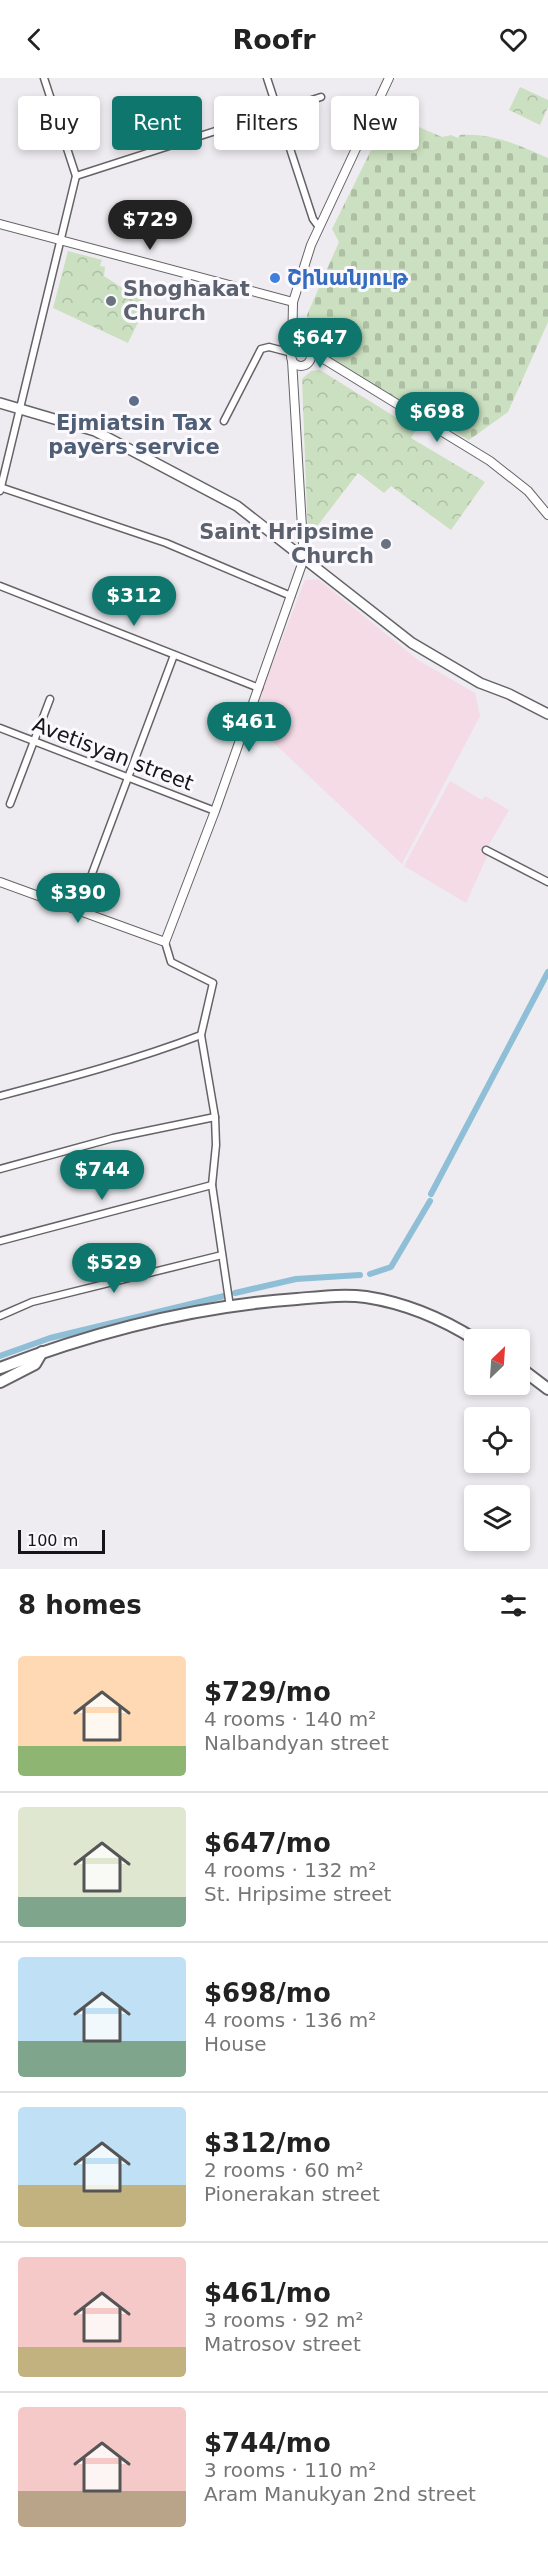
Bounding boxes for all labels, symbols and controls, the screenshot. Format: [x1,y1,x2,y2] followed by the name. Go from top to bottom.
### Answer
[18,23,51,56] icon: back
[497,23,530,56] icon: heart
[233,24,315,55] text: Roofr
[18,96,100,150] chip: Buy
[112,96,202,150] chip: Rent
[214,96,319,150] chip: Filters
[331,96,419,150] chip: New
[114,200,186,251] pin: $729
[122,207,178,231] text: $729
[287,266,408,290] place label: Շինանյութ
[268,271,282,285] marker: Շինանյութ
[123,277,250,325] place label: Shoghakat Church
[104,294,118,308] marker: Shoghakat Church
[284,318,356,369] pin: $647
[292,325,348,349] text: $647
[401,392,473,443] pin: $698
[127,394,141,408] marker: Ejmiatsin Tax payers service
[409,399,465,423] text: $698
[48,411,220,459] place label: Ejmiatsin Tax payers service
[199,520,374,568] place label: Saint Hripsime Church
[379,537,393,551] marker: Saint Hripsime Church
[98,576,170,627] pin: $312
[106,583,162,607] text: $312
[213,702,285,753] pin: $461
[221,709,277,733] text: $461
[29,712,197,796] street label: Avetisyan street
[42,873,114,924] pin: $390
[50,880,106,904] text: $390
[66,1150,138,1201] pin: $744
[74,1157,130,1181] text: $744
[78,1243,150,1294] pin: $529
[86,1250,142,1274] text: $529
[464,1329,530,1395] north arrow
[464,1329,530,1551] map controls
[464,1407,530,1473] button: locate
[464,1485,530,1551] button: layers
[18,1527,105,1554] scale bar
[27,1531,78,1550] text: 100 m
[497,1589,530,1622] icon: filters
[18,1590,142,1620] text: 8 homes
[204,1677,331,1707] text: $729/mo
[66,1680,138,1752] icon: home
[204,1707,376,1731] text: 4 rooms · 140 m²
[204,1731,389,1755] text: Nalbandyan street
[204,1828,331,1858] text: $647/mo
[66,1831,138,1903] icon: home
[204,1858,376,1882] text: 4 rooms · 132 m²
[204,1882,391,1906] text: St. Hripsime street
[204,1978,331,2008] text: $698/mo
[66,1981,138,2053] icon: home
[204,2008,376,2032] text: 4 rooms · 136 m²
[204,2032,267,2056] text: House
[204,2128,331,2158] text: $312/mo
[66,2131,138,2203] icon: home
[204,2158,364,2182] text: 2 rooms · 60 m²
[204,2182,380,2206] text: Pionerakan street
[204,2278,331,2308] text: $461/mo
[66,2281,138,2353] icon: home
[204,2308,364,2332] text: 3 rooms · 92 m²
[204,2332,361,2356] text: Matrosov street
[204,2428,331,2458] text: $744/mo
[66,2431,138,2503] icon: home
[204,2458,376,2482] text: 3 rooms · 110 m²
[204,2482,476,2506] text: Aram Manukyan 2nd street

